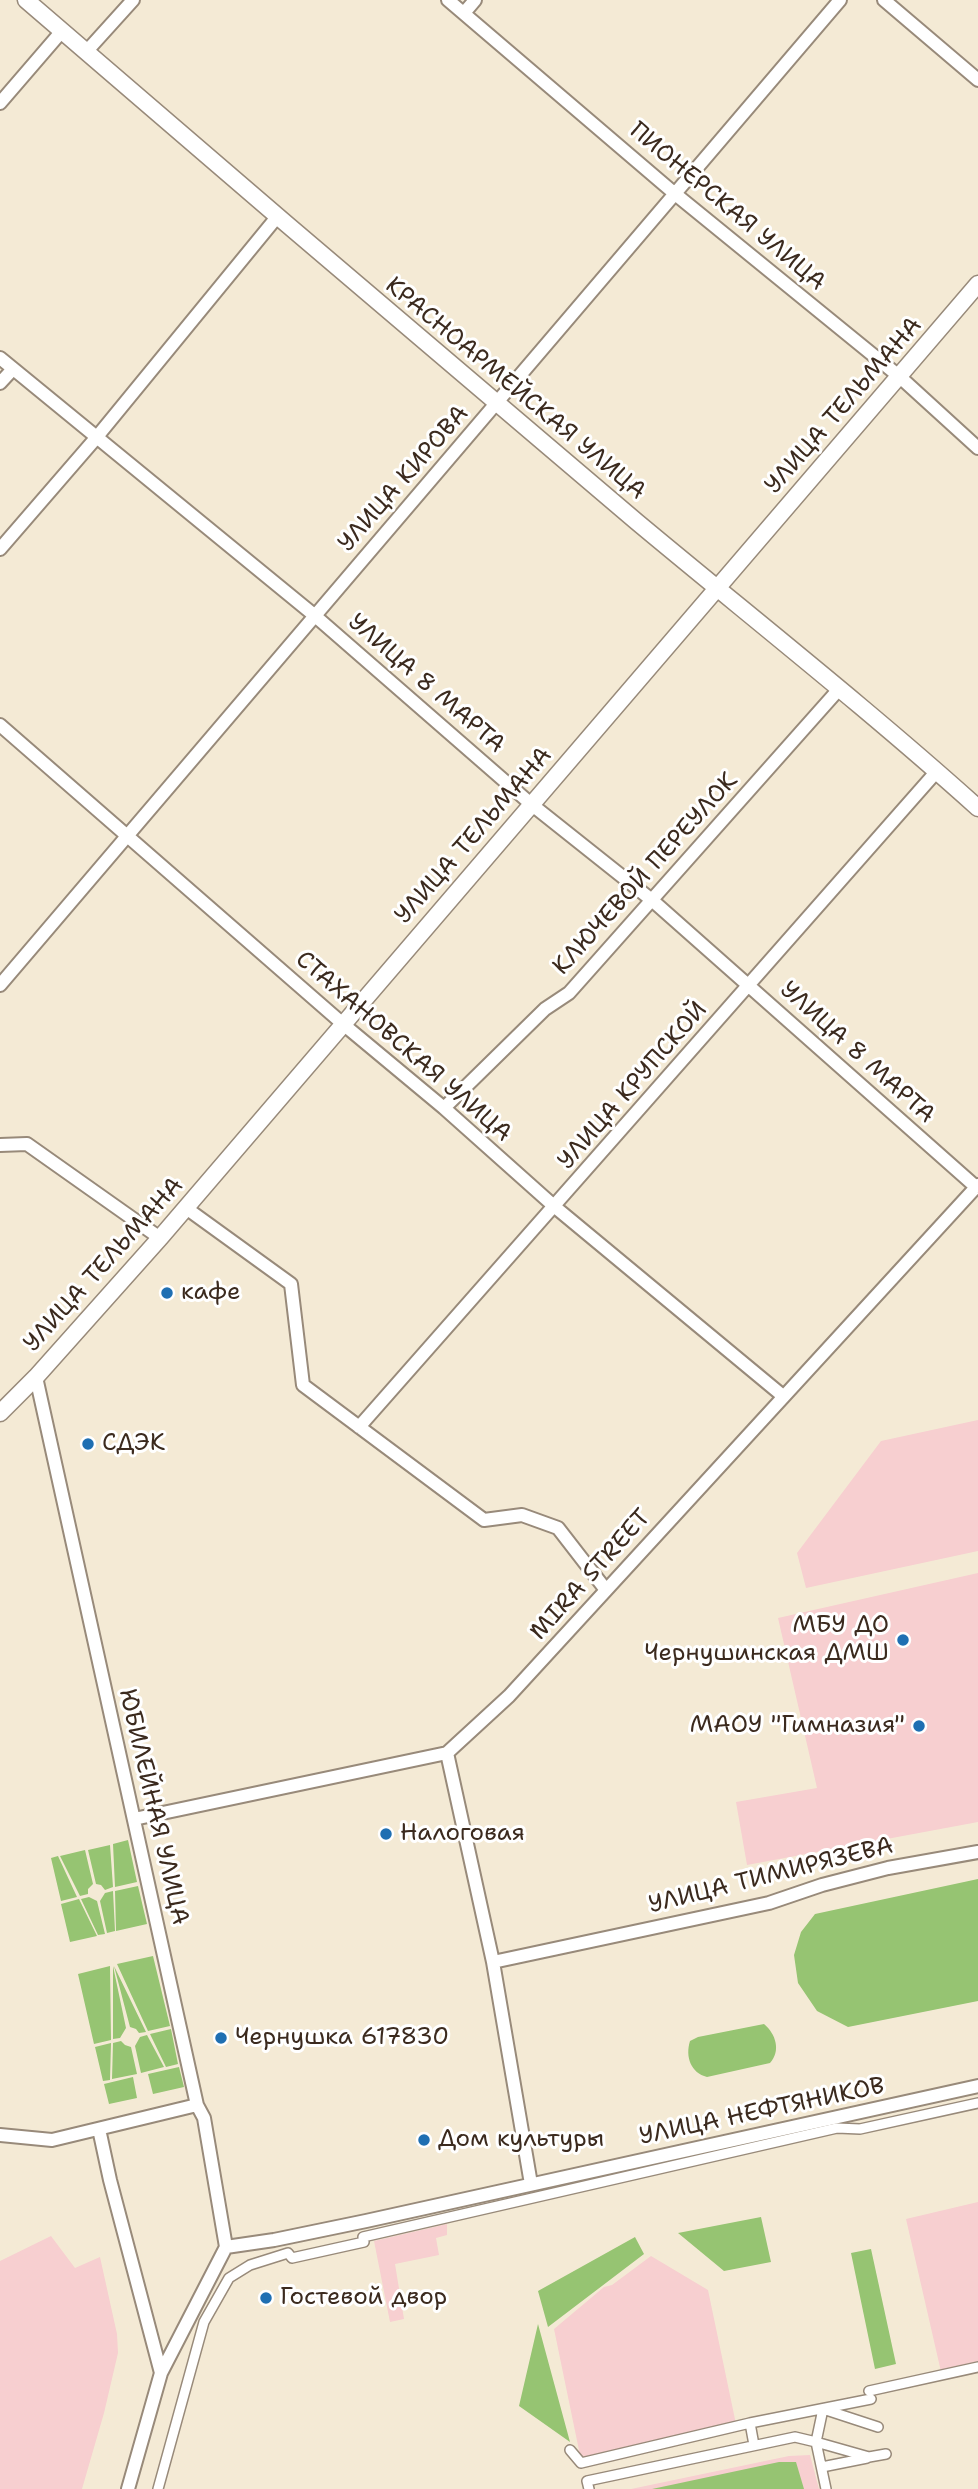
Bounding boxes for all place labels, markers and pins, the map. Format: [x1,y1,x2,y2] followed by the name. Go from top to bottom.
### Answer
[181,1279,240,1307] place label: кафе
[159,1285,175,1301] marker: кафе
[102,1430,165,1458] place label: СДЭК
[80,1436,96,1452] marker: СДЭК
[644,1612,889,1668] place label: МБУ ДО Чернушинская ДМШ
[895,1632,911,1648] marker: МБУ ДО Чернушинская ДМШ
[690,1712,905,1740] place label: МАОУ "Гимназия"
[911,1718,927,1734] marker: МАОУ "Гимназия"
[400,1820,525,1848] place label: Налоговая
[378,1826,394,1842] marker: Налоговая
[235,2024,449,2052] place label: Чернушка 617830
[213,2030,229,2046] marker: Чернушка 617830
[438,2126,604,2154] place label: Дом культуры
[416,2132,432,2148] marker: Дом культуры
[280,2284,447,2312] place label: Гостевой двор
[258,2290,274,2306] marker: Гостевой двор

